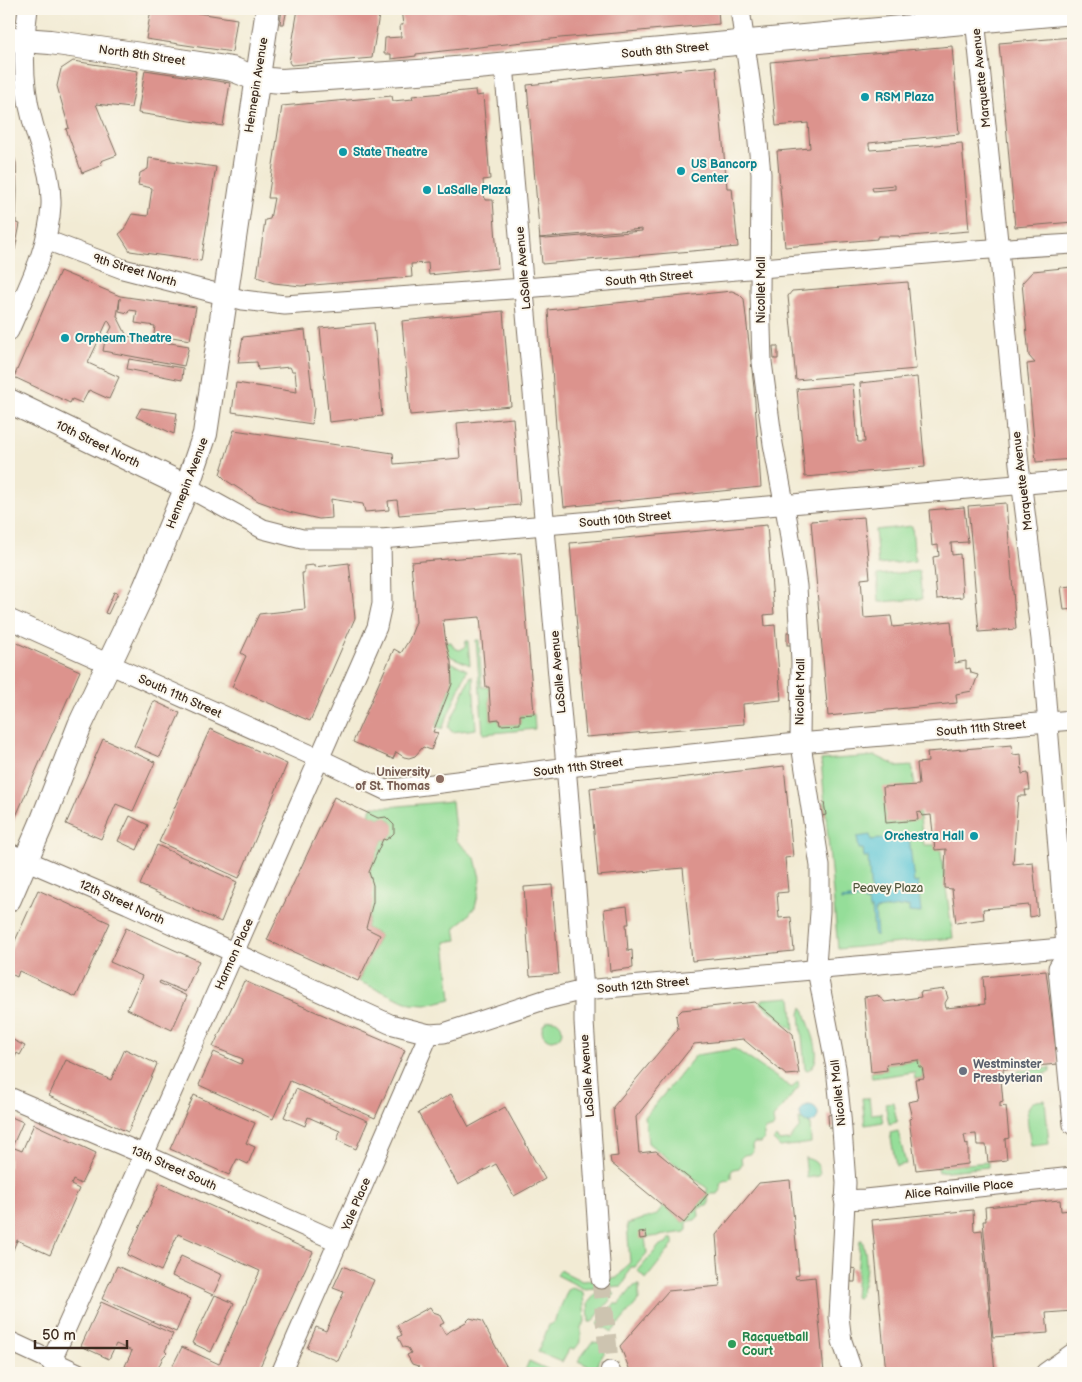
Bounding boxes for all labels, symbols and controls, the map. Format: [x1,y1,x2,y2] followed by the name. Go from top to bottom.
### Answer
[969,28,994,128] street label: Marquette Avenue
[242,36,271,134] street label: Hennepin Avenue
[621,39,710,62] street label: South 8th Street
[98,42,186,69] street label: North 8th Street
[875,90,934,105] place label: RSM Plaza
[859,91,871,103] marker: RSM Plaza
[353,145,428,160] place label: State Theatre
[337,146,349,158] marker: State Theatre
[691,157,757,186] place label: US Bancorp Center
[675,165,687,177] marker: US Bancorp Center
[437,183,511,198] place label: LaSalle Plaza
[421,184,433,196] marker: LaSalle Plaza
[512,226,535,310] street label: LaSalle Avenue
[91,251,179,290] street label: 9th Street North
[754,257,769,323] street label: Nicollet Mall
[605,267,694,290] street label: South 9th Street
[75,331,172,346] place label: Orpheum Theatre
[59,332,71,344] marker: Orpheum Theatre
[53,418,143,471] street label: 10th Street North
[1009,431,1036,531] street label: Marquette Avenue
[163,435,212,531] street label: Hennepin Avenue
[578,508,672,531] street label: South 10th Street
[547,630,570,714] street label: LaSalle Avenue
[792,658,809,726] street label: Nicollet Mall
[136,671,224,722] street label: South 11th Street
[936,717,1027,740] street label: South 11th Street
[533,755,624,780] street label: South 11th Street
[355,765,430,794] place label: University of St. Thomas
[434,773,446,785] marker: University of St. Thomas
[884,829,964,844] place label: Orchestra Hall
[968,830,980,842] marker: Orchestra Hall
[77,877,167,928] street label: 12th Street North
[853,881,924,896] park label: Peavey Plaza
[212,916,257,992] street label: Harmon Place
[596,974,690,997] street label: South 12th Street
[577,1034,598,1118] street label: LaSalle Avenue
[973,1057,1043,1086] place label: Westminster Presbyterian
[828,1059,849,1127] street label: Nicollet Mall
[957,1065,969,1077] marker: Westminster Presbyterian
[129,1143,219,1194] street label: 13th Street South
[338,1175,374,1234] street label: Yale Place
[904,1176,1014,1203] street label: Alice Rainville Place
[35,1317,128,1349] scale bar
[42,1326,76,1345] text: 50 m
[742,1330,808,1359] place label: Racquetball Court
[726,1338,738,1350] marker: Racquetball Court

